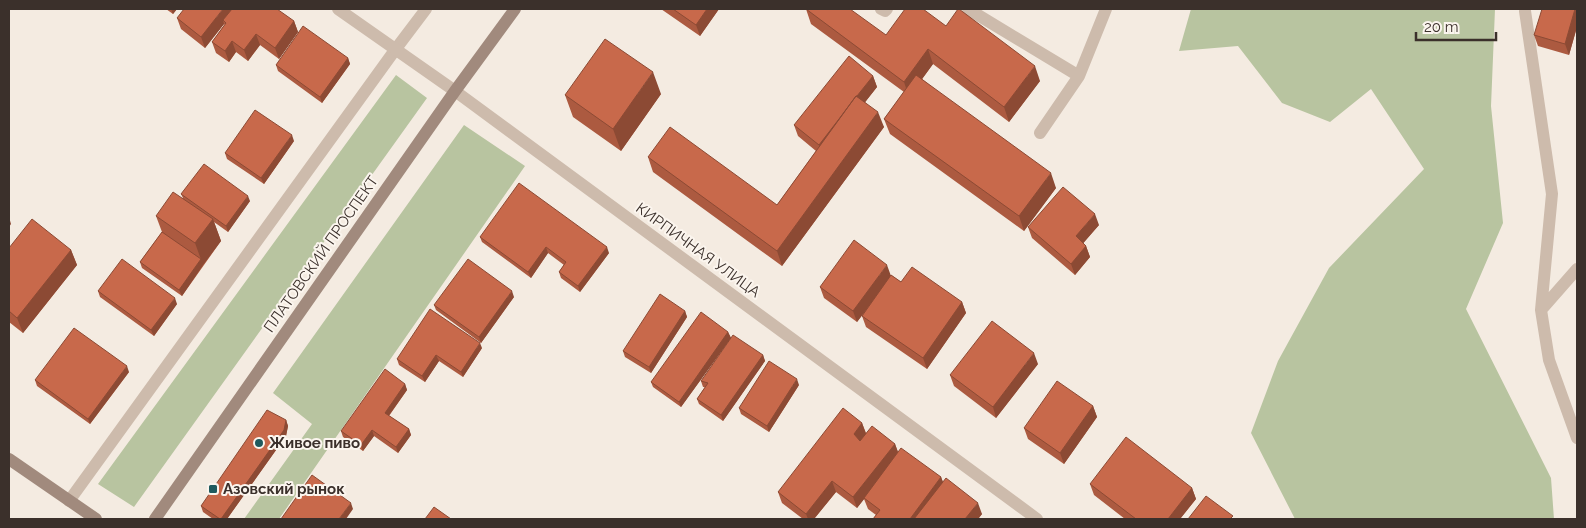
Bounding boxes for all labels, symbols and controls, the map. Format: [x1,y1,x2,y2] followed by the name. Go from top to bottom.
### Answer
[1416,10,1496,42] scale bar
[1424,18,1459,36] text: 20 m
[260,172,382,336] street label: ПЛАТОВСКИЙ ПРОСПЕКТ
[632,199,764,301] street label: КИРПИЧНАЯ УЛИЦА
[269,434,360,452] place label: Живое пиво
[253,437,265,449] marker: Живое пиво
[223,480,345,498] place label: Азовский рынок
[207,483,219,495] marker: Азовский рынок

